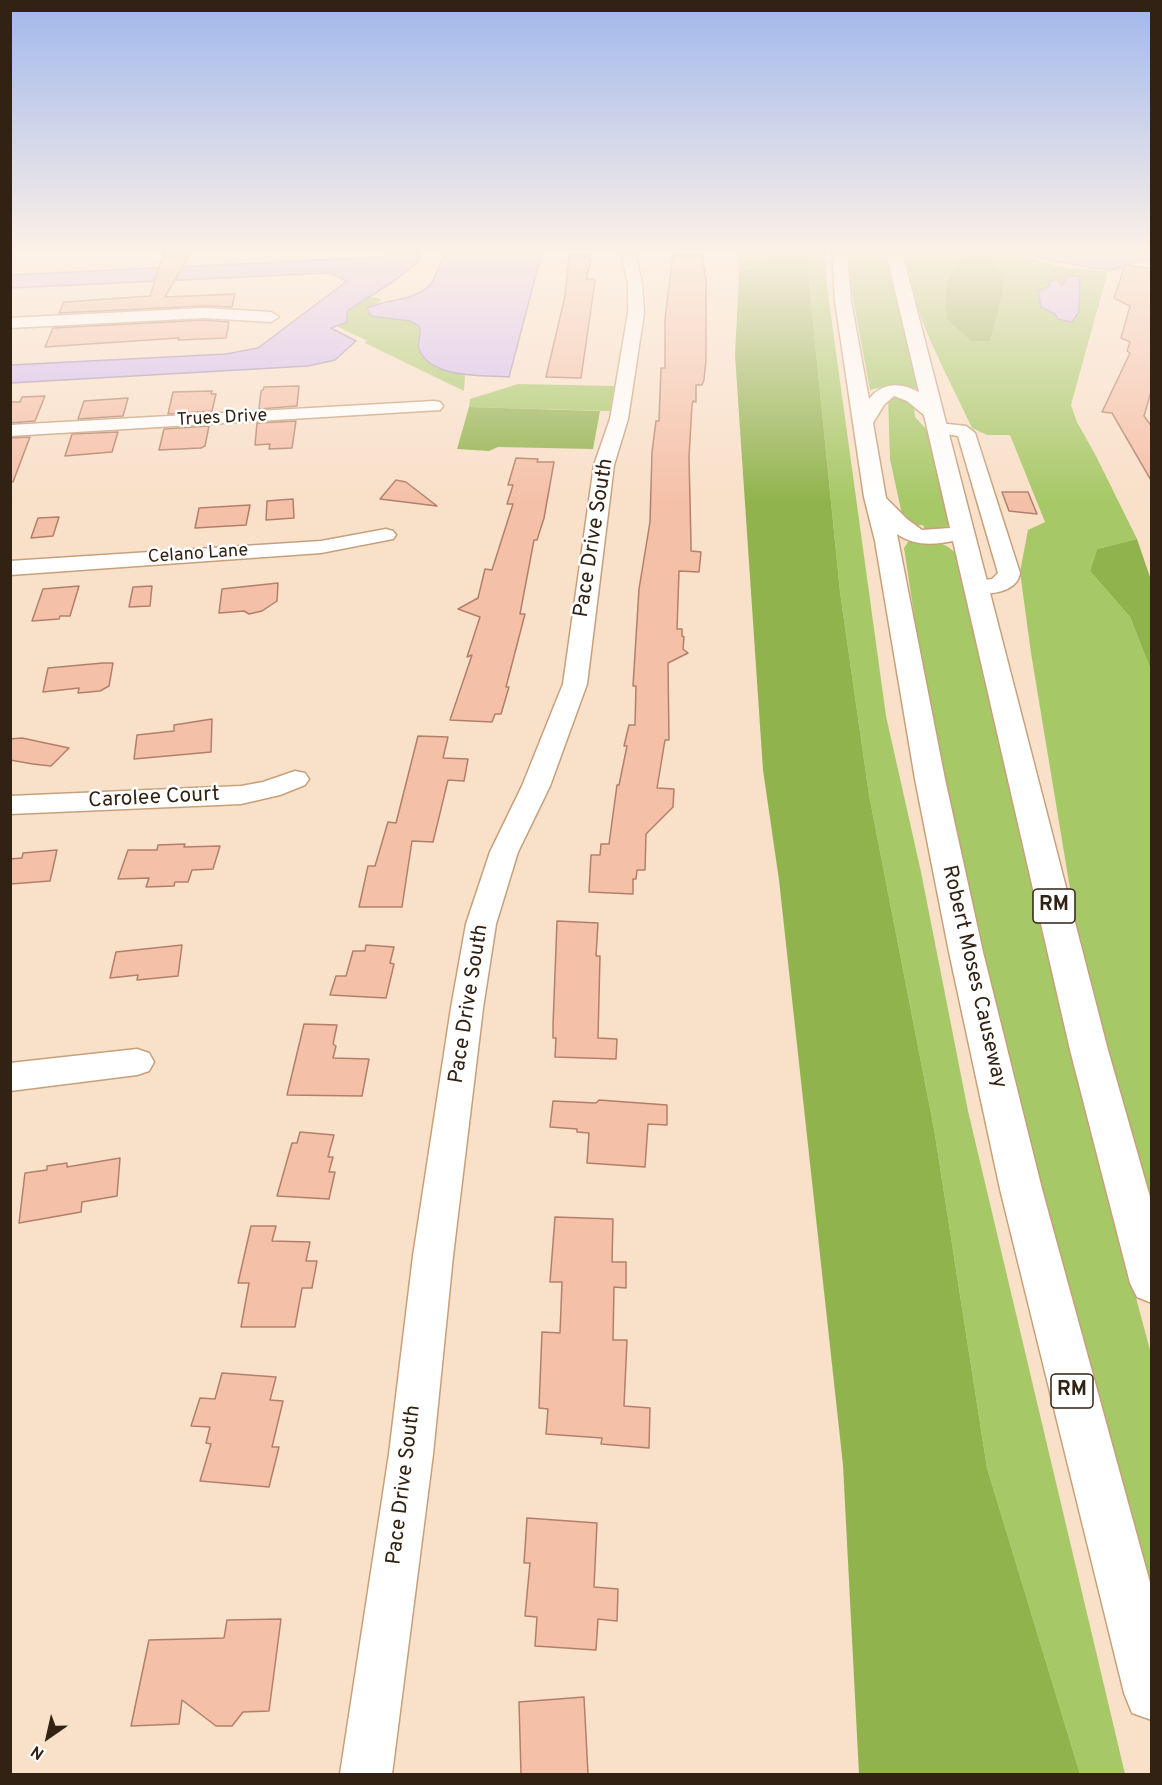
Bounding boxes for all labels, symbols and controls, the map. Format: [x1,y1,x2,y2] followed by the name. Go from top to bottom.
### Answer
[176,406,268,432] street label: Trues Drive
[570,457,620,619] street label: Pace Drive South
[147,541,249,569] street label: Celano Lane
[88,783,220,815] street label: Carolee Court
[935,863,1011,1091] street label: Robert Moses Causeway
[1033,889,1075,923] road number: RM
[445,923,495,1085] street label: Pace Drive South
[1051,1374,1093,1408] road number: RM
[383,1404,427,1566] street label: Pace Drive South
[18,1707,78,1767] north arrow
[28,1740,48,1763] text: N

